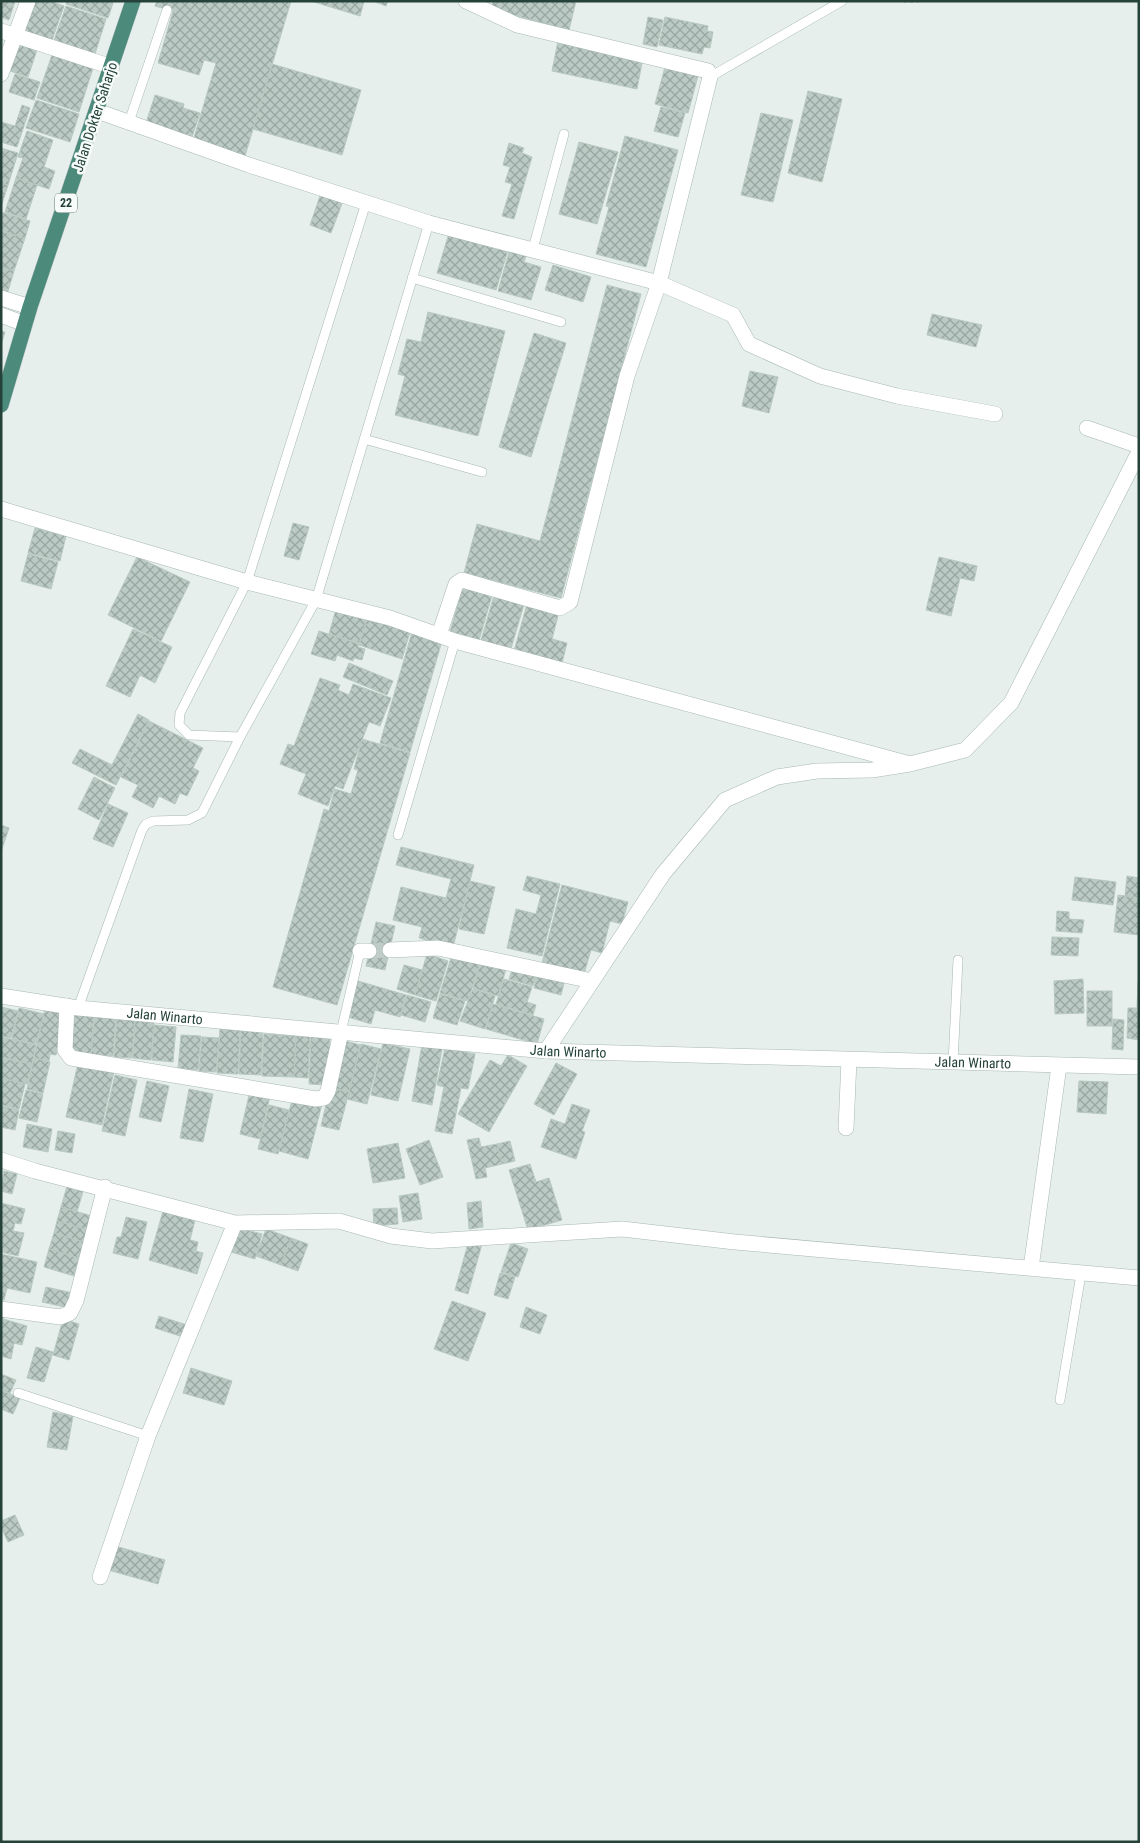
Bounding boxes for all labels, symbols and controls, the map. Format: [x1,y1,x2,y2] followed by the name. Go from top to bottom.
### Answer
[70,60,120,174] street label: Jalan Dokter Saharjo
[55,194,77,212] road number: 22
[126,1005,204,1027] street label: Jalan Winarto
[529,1042,607,1061] street label: Jalan Winarto
[934,1053,1011,1072] street label: Jalan Winarto

